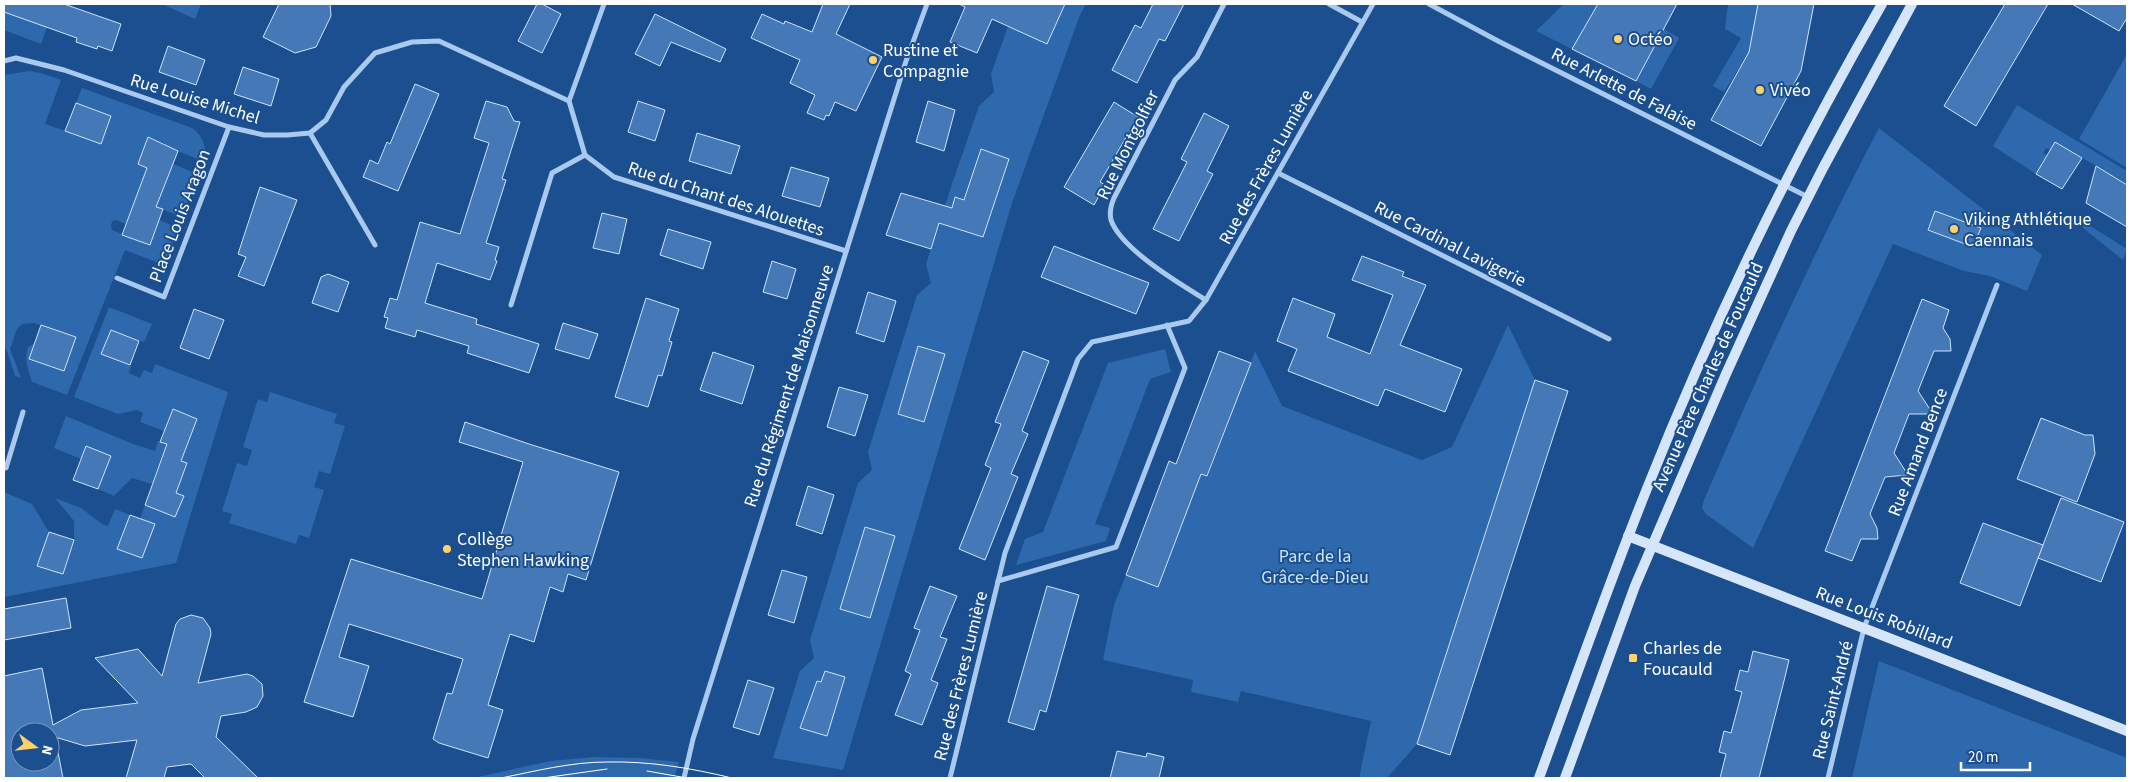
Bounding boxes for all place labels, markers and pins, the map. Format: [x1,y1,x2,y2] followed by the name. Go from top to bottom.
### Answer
[1628,27,1673,52] place label: Octéo
[1612,33,1624,45] marker: Octéo
[883,38,969,84] place label: Rustine et Compagnie
[867,54,879,66] marker: Rustine et Compagnie
[1770,78,1811,103] place label: Vivéo
[1754,84,1766,96] marker: Vivéo
[1964,207,2092,253] place label: Viking Athlétique Caennais
[1948,223,1960,235] marker: Viking Athlétique Caennais
[457,527,589,573] place label: Collège Stephen Hawking
[441,543,453,555] marker: Collège Stephen Hawking
[1643,636,1722,682] place label: Charles de Foucauld
[1627,652,1639,664] marker: Charles de Foucauld

